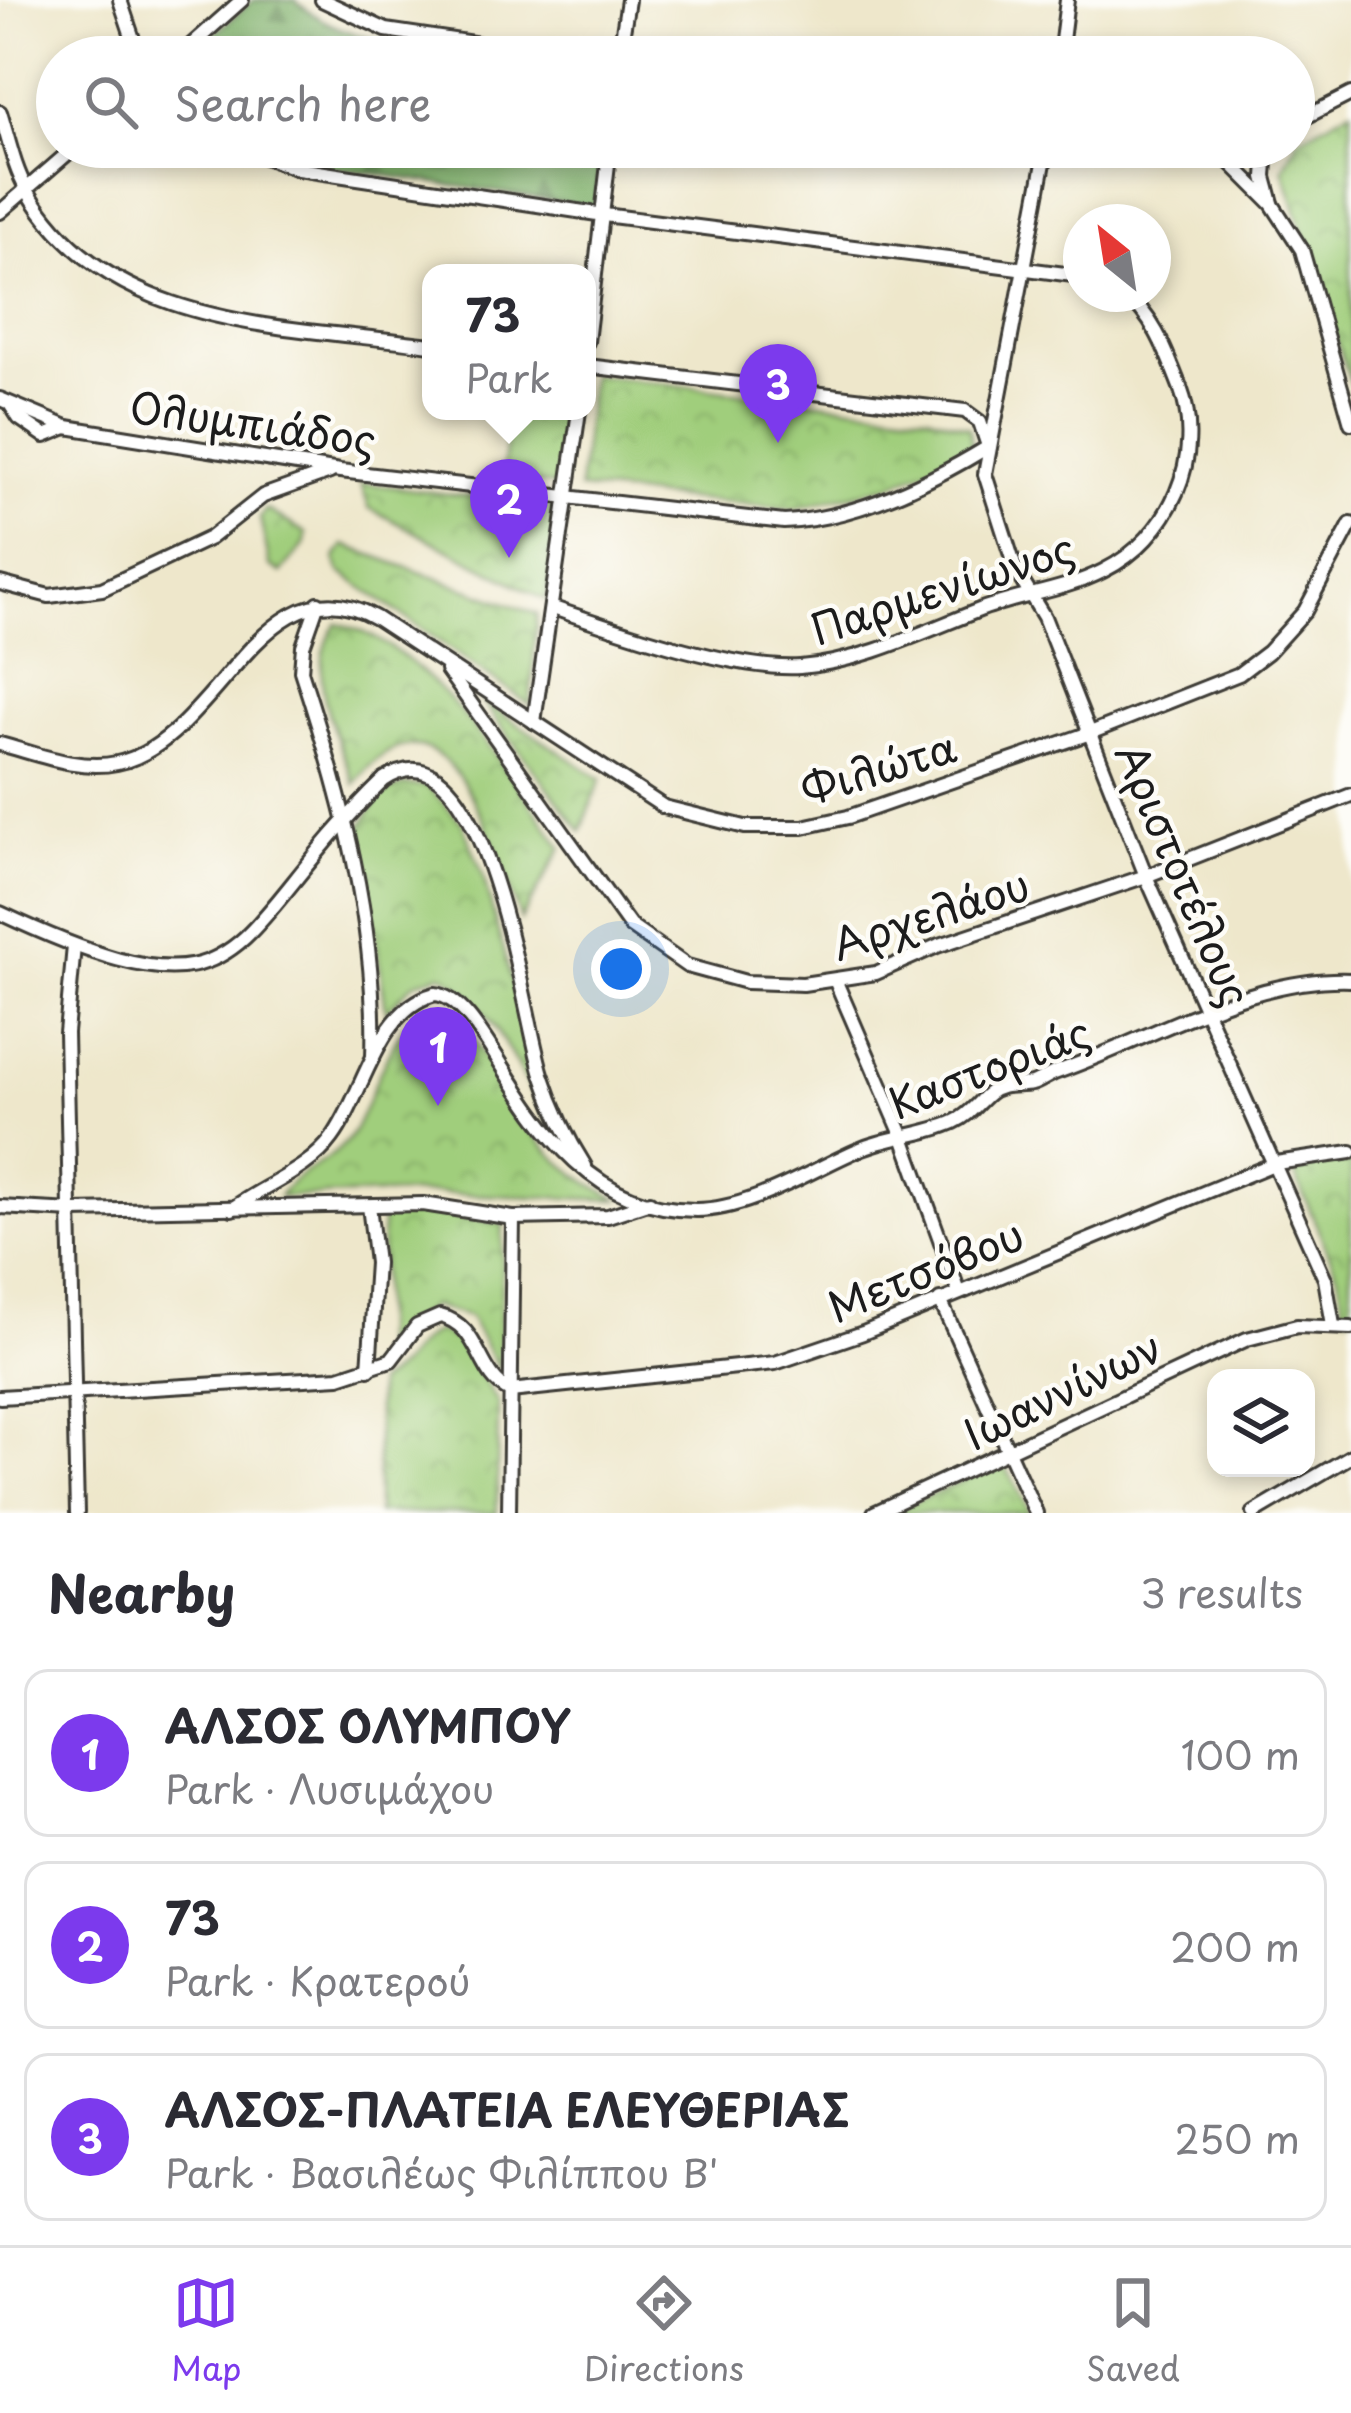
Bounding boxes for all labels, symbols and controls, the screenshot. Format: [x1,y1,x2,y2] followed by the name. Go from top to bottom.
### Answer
[36,36,1315,168] search box
[174,68,431,136] text: Search here
[78,69,144,135] icon: search
[1063,204,1171,312] north arrow
[422,264,596,420] popup
[465,279,520,347] text: 73
[739,344,817,443] pin: 3
[465,347,553,406] text: Park
[126,374,380,470] street label: Ολυμπιάδος
[470,459,548,558] pin: 2
[802,515,1082,659] street label: Παρμενίωνος
[792,714,964,820] street label: Φιλώτα
[1101,733,1269,1015] street label: Αριστοτέλους
[823,851,1037,975] street label: Αρχελάου
[591,939,651,999] your location
[879,999,1099,1133] street label: Καστοριάς
[399,1007,477,1106] pin: 1
[818,1201,1032,1337] street label: Μετσόβου
[952,1314,1172,1464] street label: Ιωαννίνων
[1207,1369,1315,1477] map controls
[1207,1369,1315,1477] button: layers
[48,1553,235,1630] text: Nearby
[1140,1562,1303,1621] text: 3 results
[165,1690,570,1758] text: ΑΛΣΟΣ ΟΛΥΜΠΟΥ
[81,1724,99,1783] text: 1
[1181,1724,1300,1783] text: 100 m
[165,1758,494,1817] text: Park · Λυσιμάχου
[165,1882,220,1950] text: 73
[76,1916,104,1975] text: 2
[1170,1916,1300,1975] text: 200 m
[165,1950,471,2009] text: Park · Κρατερού
[165,2074,850,2142] text: ΑΛΣΟΣ-ΠΛΑΤΕΙΑ ΕΛΕΥΘΕΡΙΑΣ
[77,2108,103,2167] text: 3
[1175,2108,1300,2167] text: 250 m
[165,2142,718,2201] text: Park · Βασιλέως Φιλίππου Β'
[171,2270,242,2392] tab: Map
[584,2270,744,2392] tab: Directions
[1086,2270,1180,2392] tab: Saved

